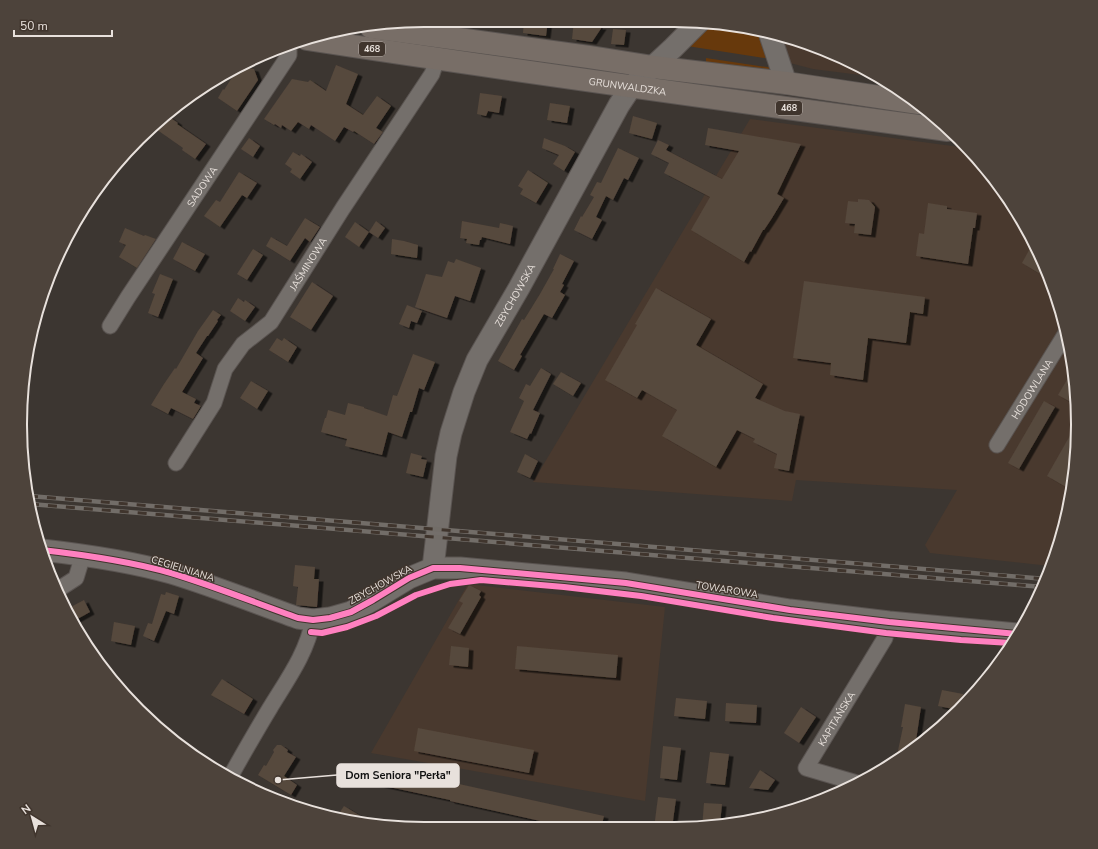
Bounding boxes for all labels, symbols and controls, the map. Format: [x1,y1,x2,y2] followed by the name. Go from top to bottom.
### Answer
[14,12,112,38] scale bar
[20,18,48,34] text: 50 m
[359,42,385,56] road number: 468
[588,75,668,100] street label: GRUNWALDZKA
[776,101,802,115] road number: 468
[184,163,221,210] street label: SADOWA
[286,234,331,294] street label: JAŚMINOWA
[492,261,539,329] street label: ZBYCHOWSKA
[1009,356,1057,422] street label: HODOWLANA
[149,553,217,585] street label: CEGIELNIANA
[346,561,415,608] street label: ZBYCHOWSKA
[695,578,760,602] street label: TOWAROWA
[815,689,859,749] street label: KAPITAŃSKA
[337,764,459,787] callout: Dom Seniora "Perła"
[345,768,451,783] text: Dom Seniora "Perła"
[12,797,52,837] north arrow
[18,801,34,818] text: N

